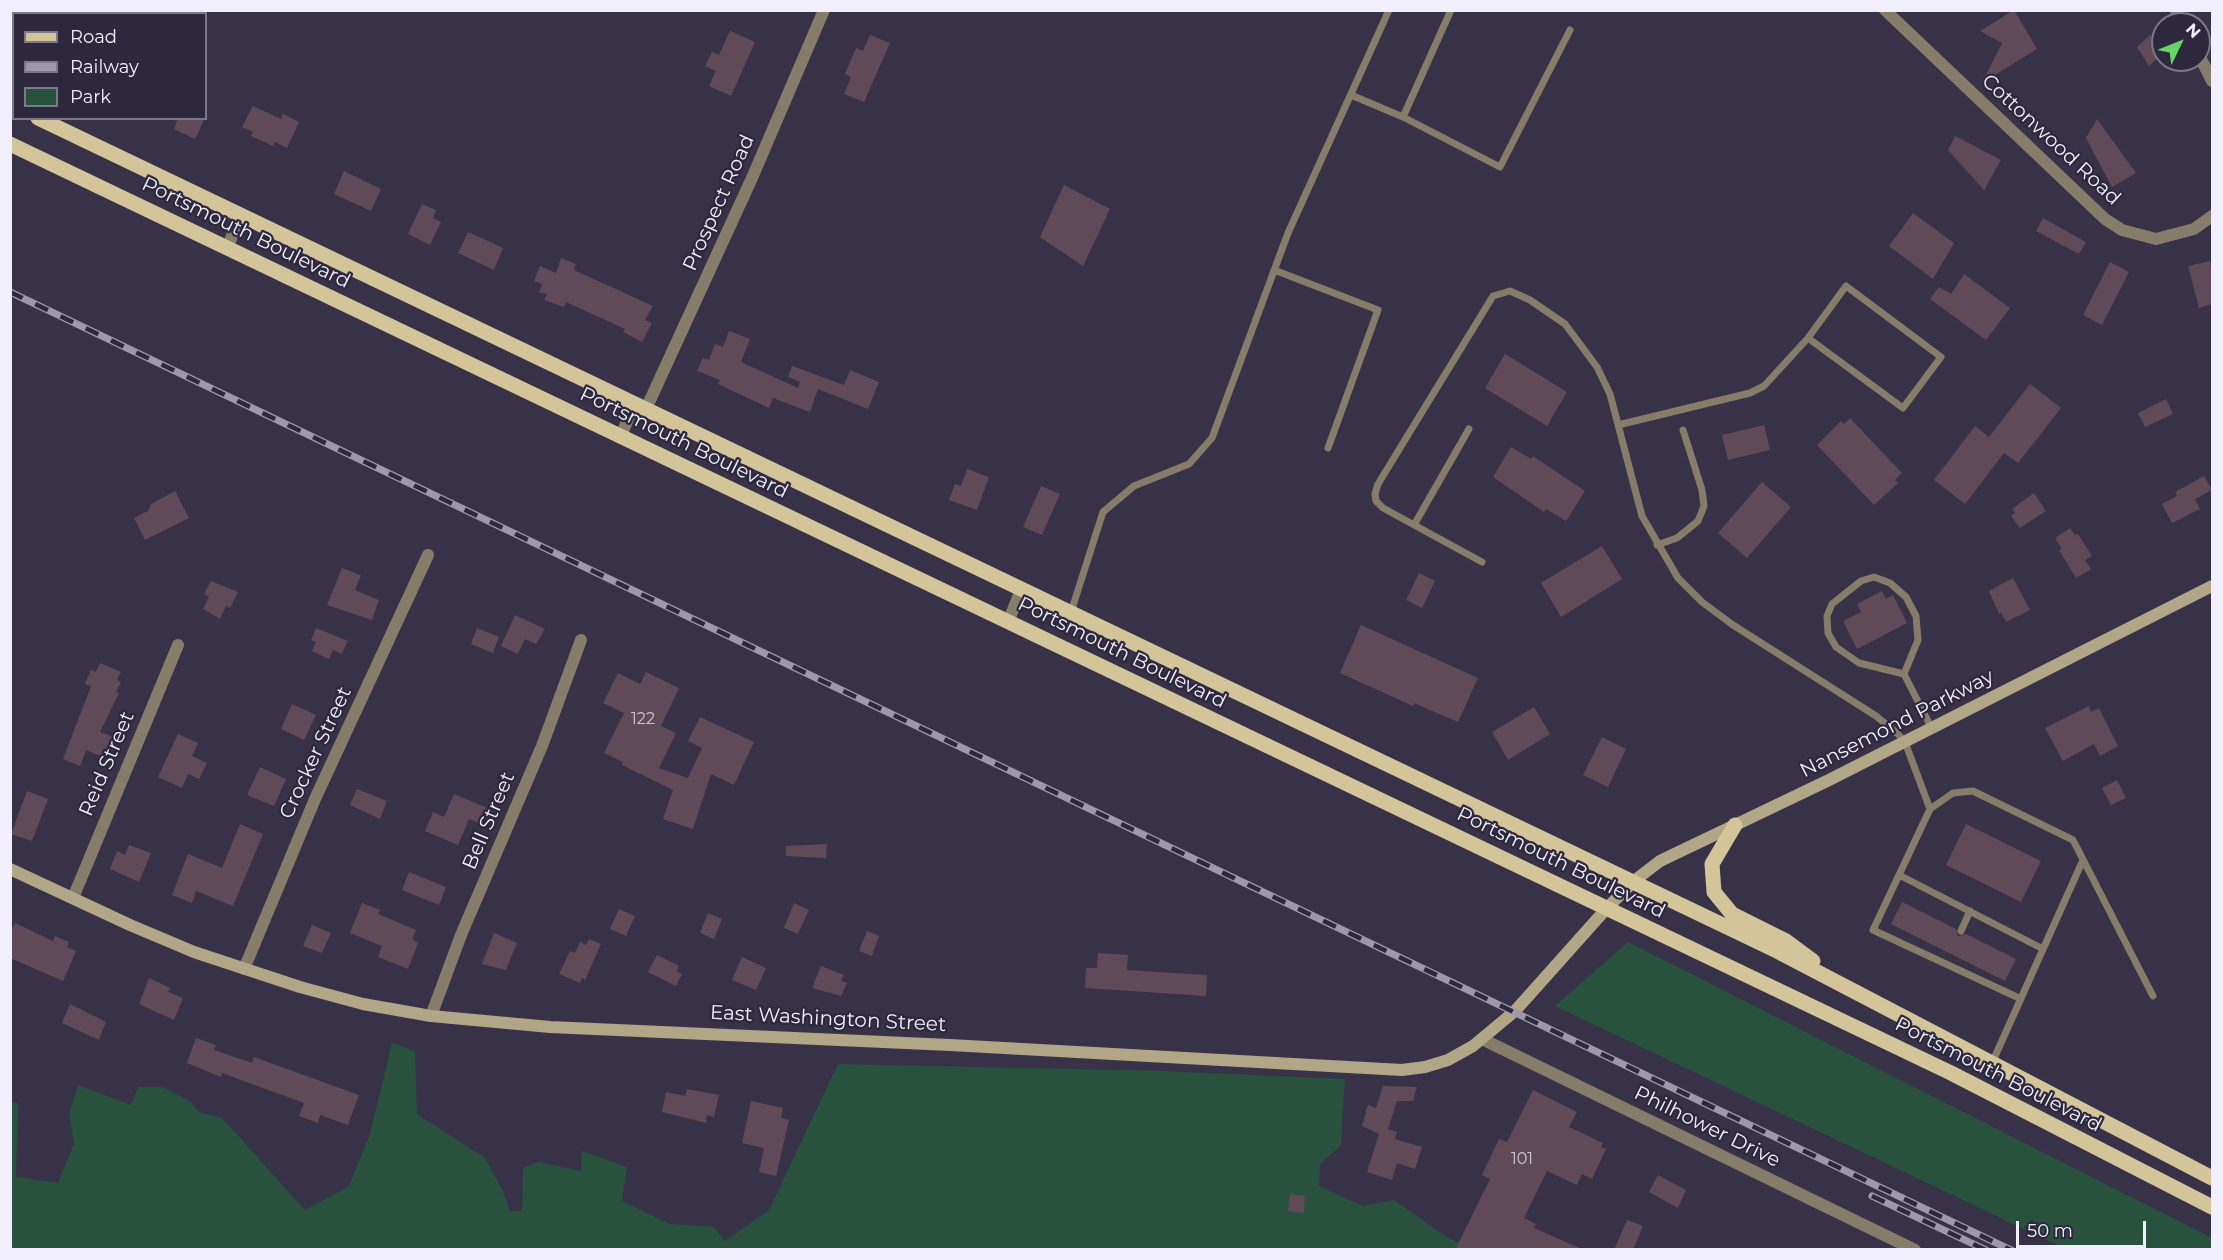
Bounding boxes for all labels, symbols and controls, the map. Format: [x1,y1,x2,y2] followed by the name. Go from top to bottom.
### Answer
[12,12,207,120] legend
[2151,12,2211,72] north arrow
[2182,20,2204,42] text: N
[70,26,117,48] text: Road
[70,56,139,78] text: Railway
[1977,69,2125,211] street label: Cottonwood Road
[70,86,111,108] text: Park
[678,131,760,275] street label: Prospect Road
[138,172,354,294] street label: Portsmouth Boulevard
[576,382,792,504] street label: Portsmouth Boulevard
[1014,592,1230,714] street label: Portsmouth Boulevard
[1796,665,1998,783] street label: Nansemond Parkway
[275,683,357,823] street label: Crocker Street
[74,708,140,820] street label: Reid Street
[631,709,655,729] house number: 122
[458,769,520,873] street label: Bell Street
[1453,802,1669,924] street label: Portsmouth Boulevard
[709,1001,947,1037] street label: East Washington Street
[1891,1012,2105,1138] street label: Portsmouth Boulevard
[1630,1081,1784,1173] street label: Philhower Drive
[1511,1149,1533,1169] house number: 101
[2019,1209,2150,1247] scale bar
[2027,1220,2073,1242] text: 50 m

